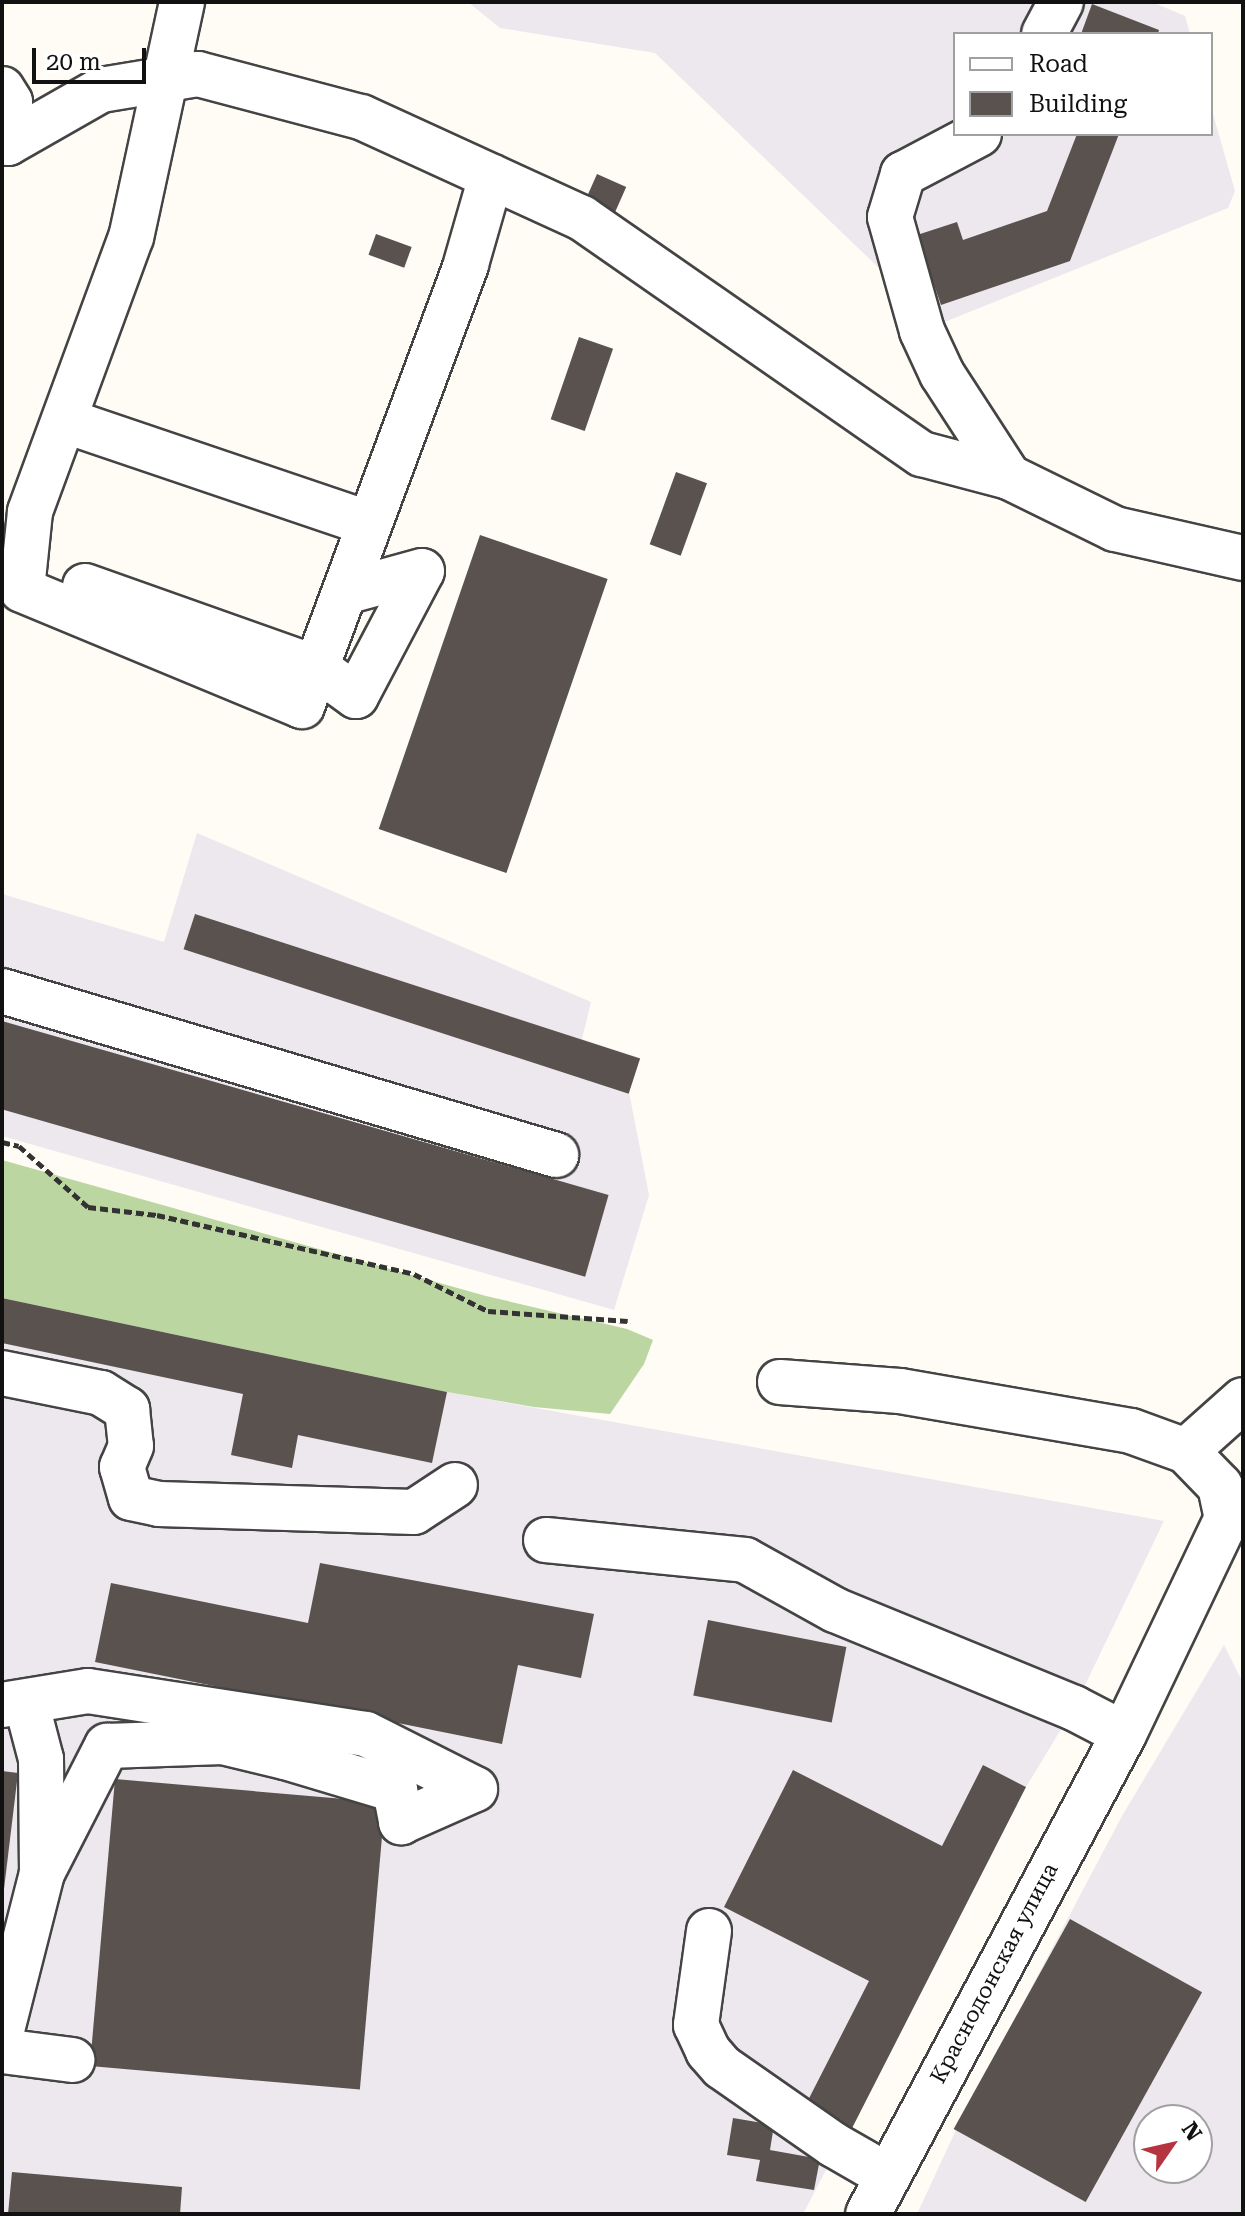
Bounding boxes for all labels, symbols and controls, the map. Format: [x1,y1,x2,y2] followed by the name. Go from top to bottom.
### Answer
[36,32,150,82] scale bar
[953,32,1213,136] legend
[46,48,101,76] text: 20 m
[1029,50,1088,78] text: Road
[1029,90,1127,118] text: Building
[925,1858,1063,2088] street label: Краснодонская улица
[1133,2104,1213,2184] north arrow
[1177,2117,1207,2145] text: N

